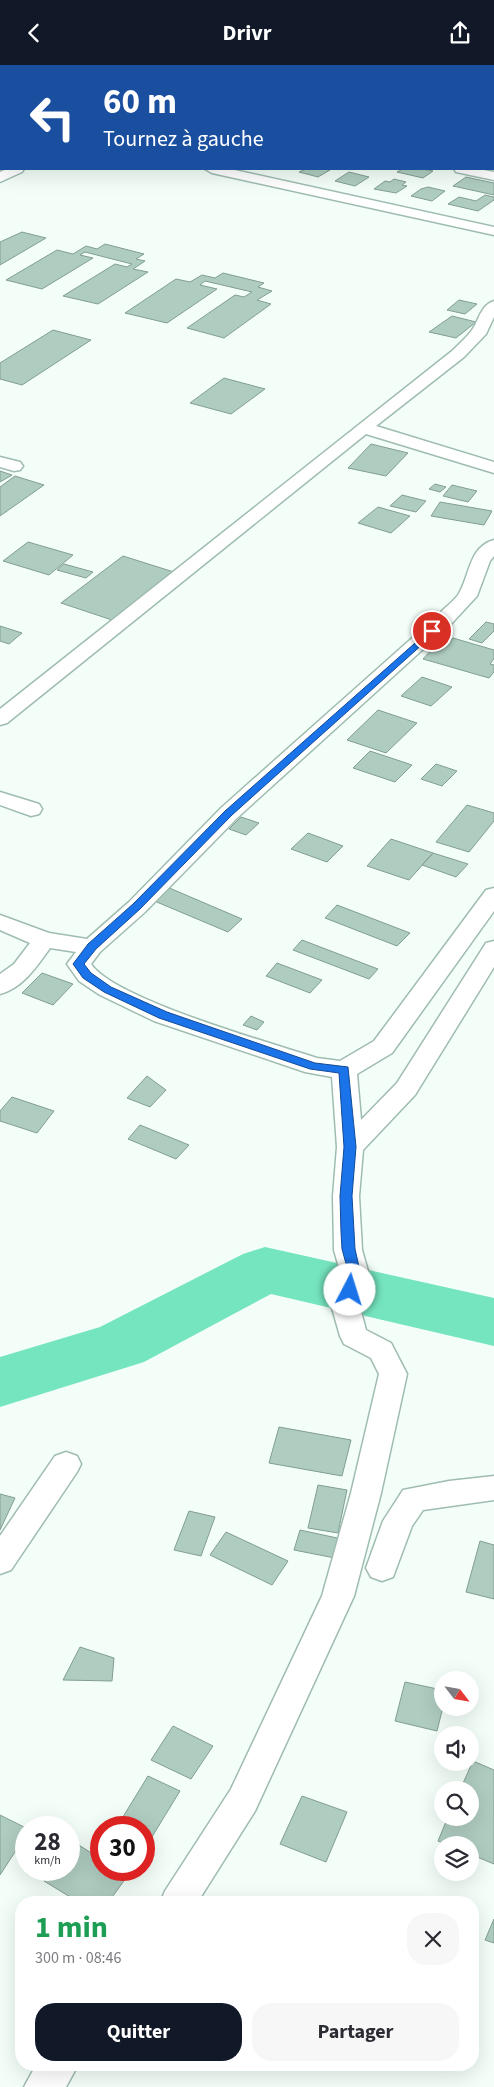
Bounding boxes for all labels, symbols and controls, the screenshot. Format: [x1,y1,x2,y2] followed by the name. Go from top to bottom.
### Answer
[222,17,272,49] text: Drivr
[20,19,48,47] icon: back
[446,19,474,47] icon: share
[103,77,177,127] text: 60 m
[20,85,85,150] icon: left
[103,123,264,155] text: Tournez à gauche
[411,610,453,652] pin
[418,617,446,645] icon: arrive
[323,1263,375,1315] position arrow
[434,1671,479,1716] north arrow
[434,1671,479,1881] map controls
[434,1726,479,1771] button: sound
[434,1781,479,1826] button: search
[90,1816,155,1881] speed limit sign: 30
[34,1824,61,1860] text: 28
[434,1836,479,1881] button: layers
[34,1852,61,1869] text: km/h
[35,1906,108,1949] text: 1 min
[407,1913,459,1965] button: close
[35,1947,122,1969] text: 300 m · 08:46
[35,2003,242,2061] button: Quitter
[252,2003,459,2061] button: Partager

